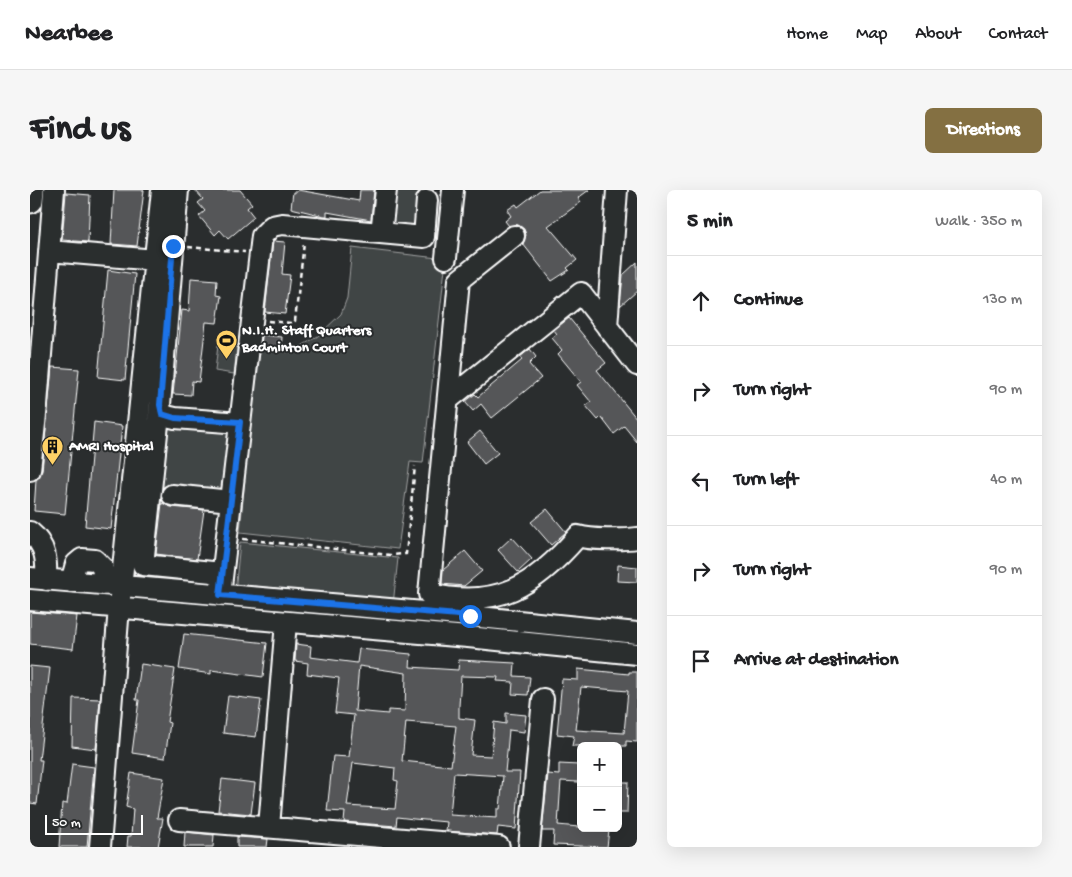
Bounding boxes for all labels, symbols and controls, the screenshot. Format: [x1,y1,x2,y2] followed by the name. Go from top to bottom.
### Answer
[25,20,112,49] text: Nearbee
[786,24,828,45] text: Home
[856,24,887,45] text: Map
[915,24,961,45] text: About
[989,24,1047,45] text: Contact
[925,108,1042,153] button: Directions
[30,110,130,151] text: Find us
[687,210,732,235] text: 5 min
[935,213,1022,232] text: Walk · 350 m
[162,235,185,258] route end
[687,287,715,315] icon: ahead
[734,289,803,312] text: Continue
[983,291,1022,310] text: 130 m
[241,322,373,357] place label: N.I.H. Staff Quarters Badminton Court
[214,328,238,359] sports icon: N.I.H. Staff Quarters Badminton Court
[687,377,715,405] icon: right
[734,379,810,402] text: Turn right
[990,381,1022,400] text: 90 m
[41,435,65,466] building icon: AMRI Hospital
[68,438,154,456] place label: AMRI Hospital
[687,467,715,495] icon: left
[734,469,798,492] text: Turn left
[990,471,1022,490] text: 40 m
[687,557,715,585] icon: right
[734,559,810,582] text: Turn right
[990,561,1022,580] text: 90 m
[459,605,482,628] route start
[687,647,715,675] icon: arrive
[734,649,898,672] text: Arrive at destination
[577,742,622,832] map controls
[577,742,622,787] button: +
[577,787,622,832] button: −
[45,812,142,835] scale bar
[52,815,81,832] text: 50 m

